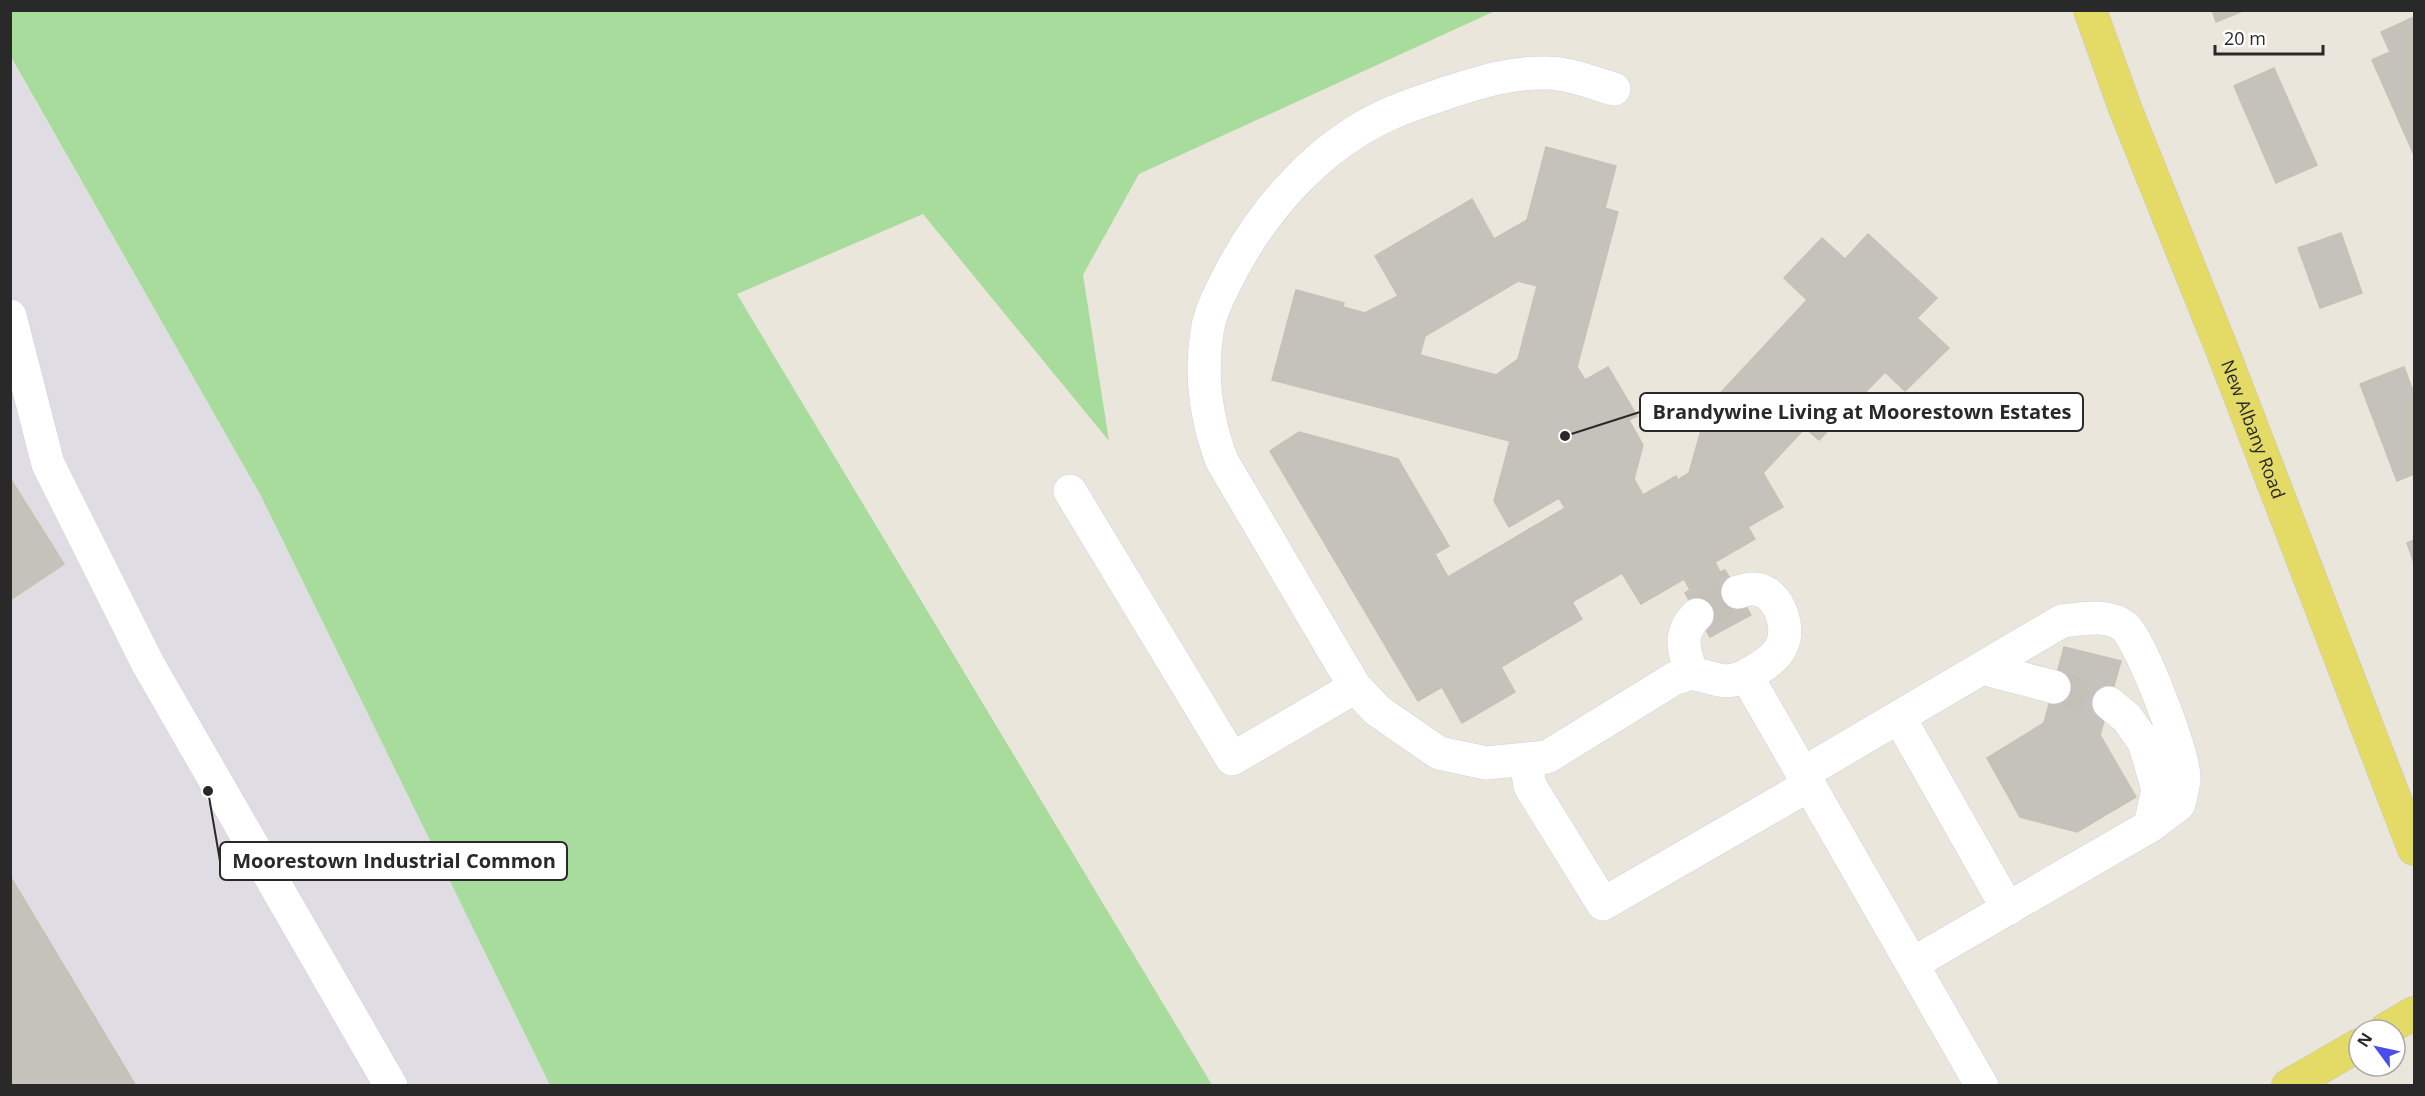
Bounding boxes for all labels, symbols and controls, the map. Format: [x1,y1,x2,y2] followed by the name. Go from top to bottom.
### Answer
[2215,18,2323,56] scale bar
[2224,26,2266,50] text: 20 m
[2216,356,2291,502] street label: New Albany Road
[1640,393,2083,431] callout: Brandywine Living at Moorestown Estates
[1653,398,2072,425] text: Brandywine Living at Moorestown Estates
[220,842,567,880] callout: Moorestown Industrial Common
[232,847,556,874] text: Moorestown Industrial Common
[2347,1018,2407,1078] north arrow
[2352,1028,2377,1051] text: N

